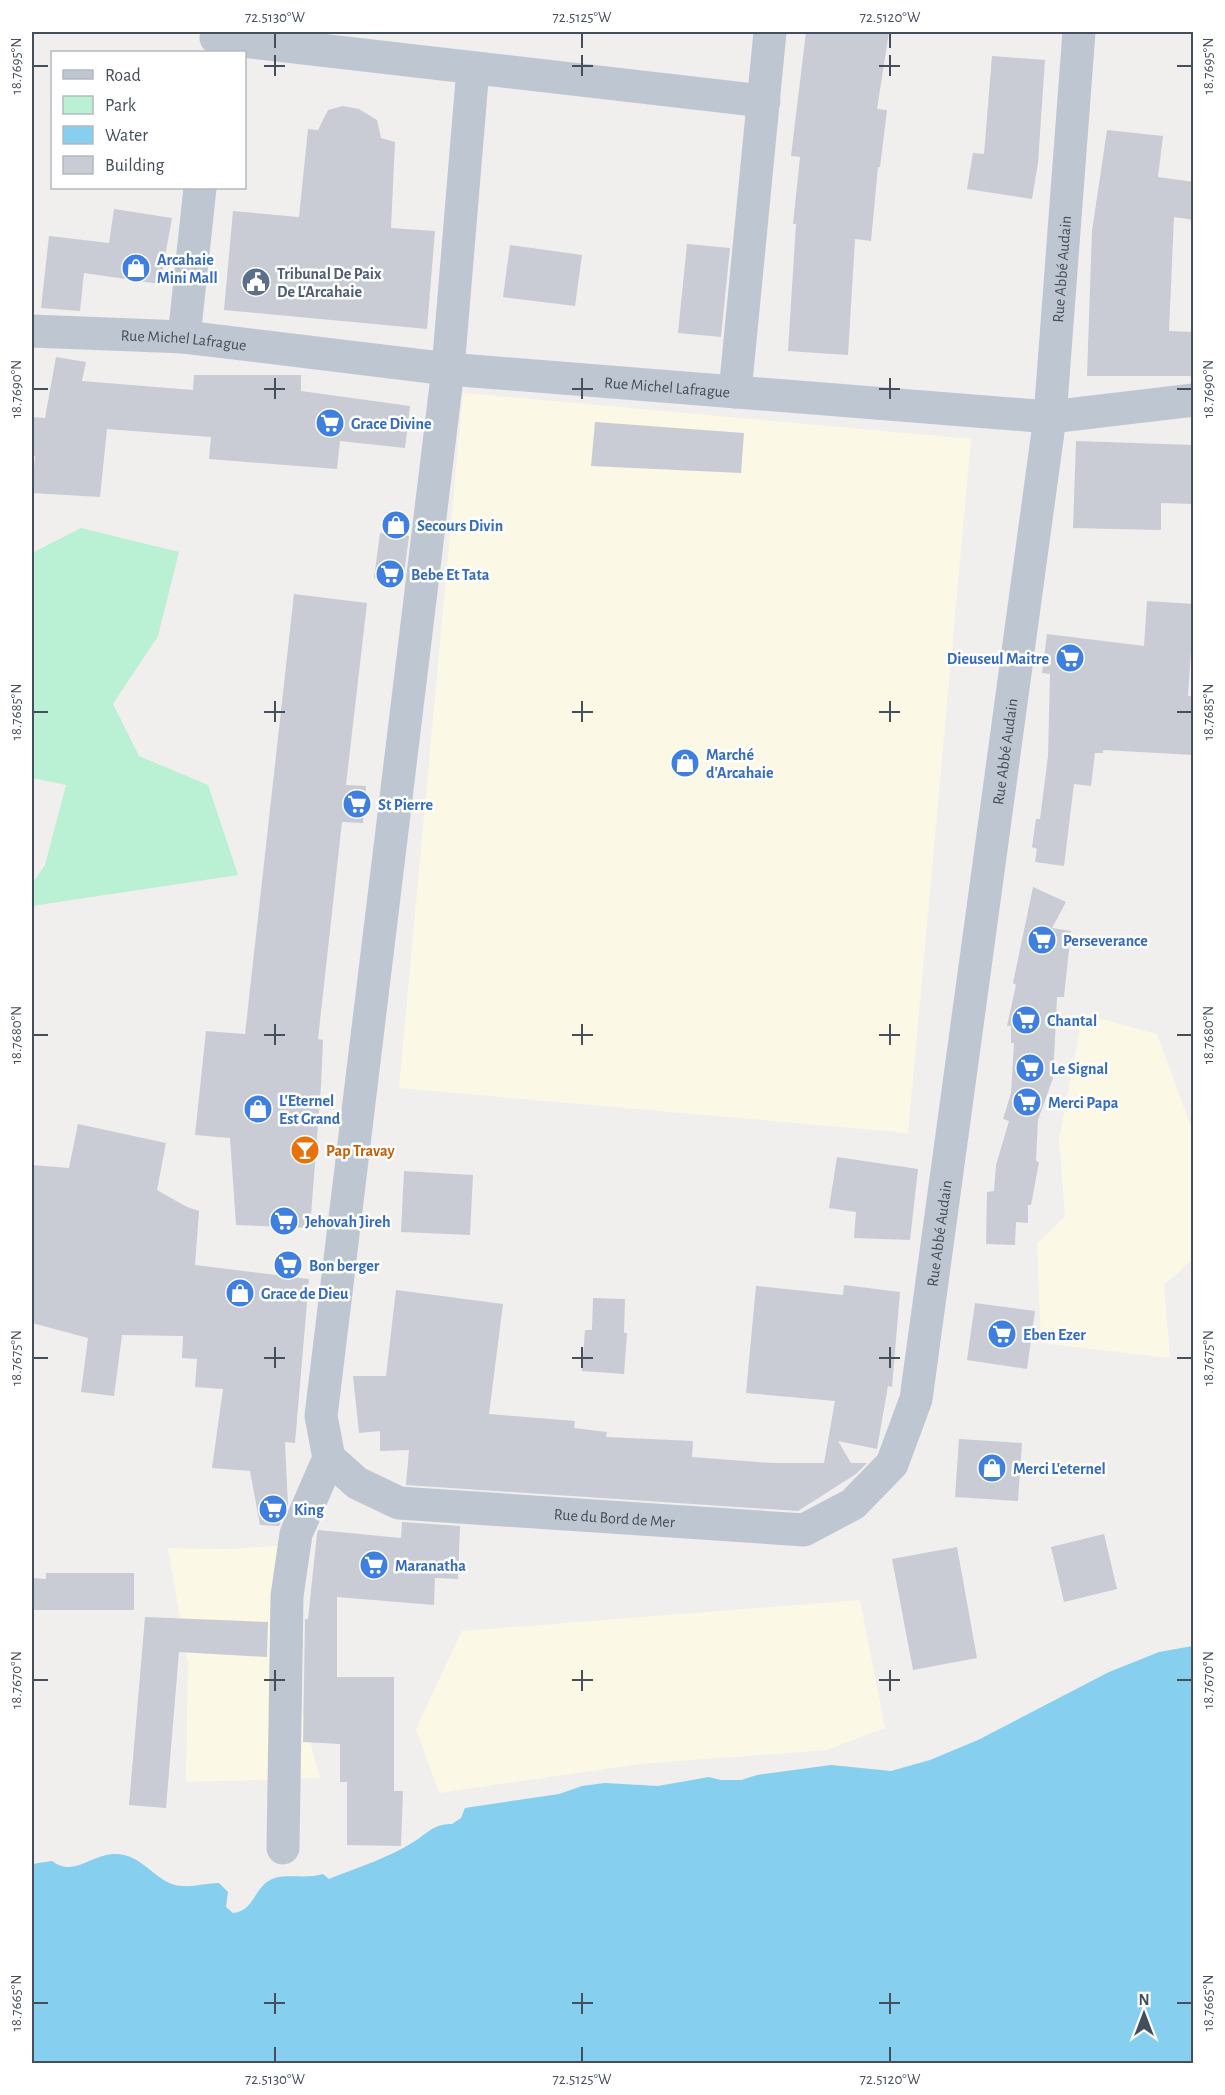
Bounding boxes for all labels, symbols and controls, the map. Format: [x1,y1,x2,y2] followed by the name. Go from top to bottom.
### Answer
[245,10,306,25] text: 72.5130°W
[552,10,612,25] text: 72.5125°W
[860,10,921,25] text: 72.5120°W
[9,38,24,94] text: 18.7695°N
[1201,38,1216,94] text: 18.7695°N
[51,51,246,189] legend
[105,67,141,85] text: Road
[105,97,137,115] text: Park
[105,127,148,145] text: Water
[105,157,165,175] text: Building
[1050,215,1074,323] street label: Rue Abbé Audain
[120,252,152,284] shop icon: Arcahaie Mini Mall
[157,252,218,286] place label: Arcahaie Mini Mall
[240,266,272,298] public building icon: Tribunal De Paix De L'Arcahaie
[277,266,382,300] place label: Tribunal De Paix De L'Arcahaie
[120,328,247,354] street label: Rue Michel Lafrague
[9,360,24,418] text: 18.7690°N
[1201,360,1216,418] text: 18.7690°N
[604,374,731,400] street label: Rue Michel Lafrague
[314,407,346,439] supermarket icon: Grace Divine
[351,416,432,432] place label: Grace Divine
[380,509,412,541] shop icon: Secours Divin
[417,518,503,534] place label: Secours Divin
[374,558,406,590] supermarket icon: Bebe Et Tata
[411,567,490,583] place label: Bebe Et Tata
[1054,642,1086,674] supermarket icon: Dieuseul Maitre
[947,651,1049,667] place label: Dieuseul Maitre
[9,683,24,741] text: 18.7685°N
[1201,683,1216,741] text: 18.7685°N
[990,697,1021,806] street label: Rue Abbé Audain
[669,747,701,779] shop icon: Marché d'Arcahaie
[706,747,774,781] place label: Marché d'Arcahaie
[341,788,373,820] supermarket icon: St Pierre
[378,797,434,813] place label: St Pierre
[1026,924,1058,956] supermarket icon: Perseverance
[1063,933,1148,949] place label: Perseverance
[1010,1004,1042,1036] supermarket icon: Chantal
[9,1006,24,1064] text: 18.7680°N
[1201,1006,1216,1064] text: 18.7680°N
[1047,1013,1097,1029] place label: Chantal
[1014,1052,1046,1084] supermarket icon: Le Signal
[1051,1061,1108,1077] place label: Le Signal
[1011,1086,1043,1118] supermarket icon: Merci Papa
[242,1093,274,1125] shop icon: L'Eternel Est Grand
[279,1093,341,1127] place label: L'Eternel Est Grand
[1048,1095,1119,1111] place label: Merci Papa
[289,1134,321,1166] bar icon: Pap Travay
[326,1143,396,1160] place label: Pap Travay
[924,1179,955,1288] street label: Rue Abbé Audain
[268,1205,300,1237] supermarket icon: Jehovah Jireh
[305,1214,390,1230] place label: Jehovah Jireh
[272,1249,304,1281] supermarket icon: Bon berger
[309,1258,380,1274] place label: Bon berger
[224,1277,256,1309] shop icon: Grace de Dieu
[261,1286,349,1302] place label: Grace de Dieu
[986,1318,1018,1350] supermarket icon: Eben Ezer
[1023,1327,1086,1343] place label: Eben Ezer
[9,1330,24,1386] text: 18.7675°N
[1201,1330,1216,1386] text: 18.7675°N
[976,1452,1008,1484] shop icon: Merci L'eternel
[1013,1461,1106,1477] place label: Merci L'eternel
[257,1493,289,1525] supermarket icon: King
[294,1502,325,1518] place label: King
[553,1506,676,1530] street label: Rue du Bord de Mer
[358,1549,390,1581] supermarket icon: Maranatha
[395,1558,466,1574] place label: Maranatha
[9,1651,24,1709] text: 18.7670°N
[1201,1651,1216,1709] text: 18.7670°N
[9,1975,24,2031] text: 18.7665°N
[1201,1975,1216,2031] text: 18.7665°N
[1114,1984,1174,2044] north arrow
[1138,1992,1150,2008] text: N
[245,2072,306,2087] text: 72.5130°W
[552,2072,612,2087] text: 72.5125°W
[860,2072,921,2087] text: 72.5120°W

